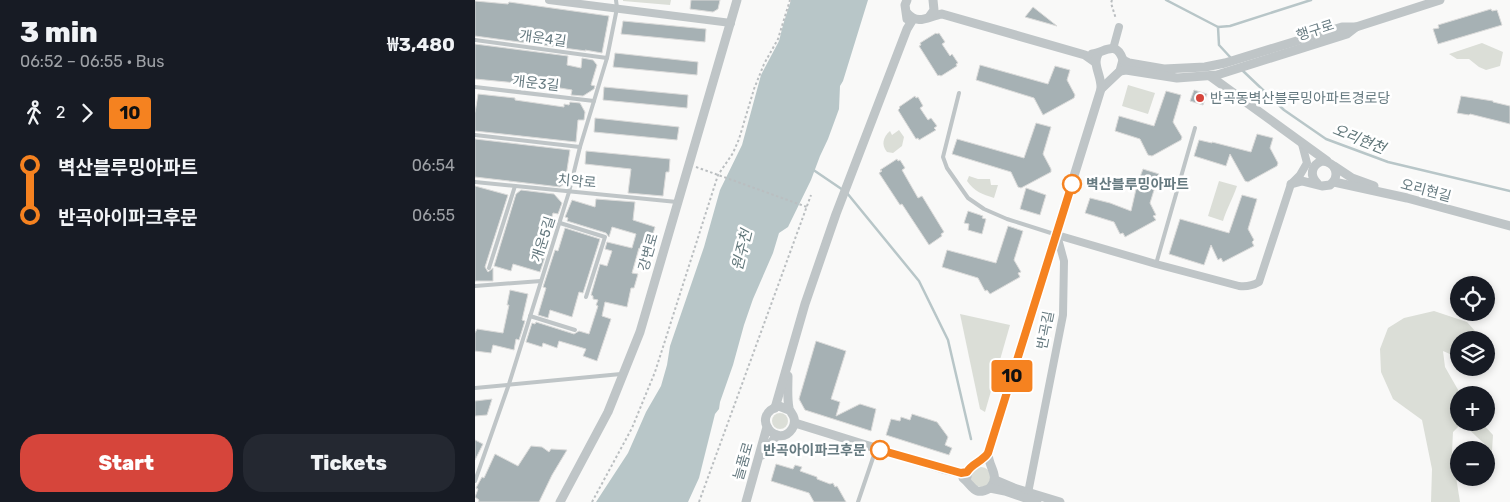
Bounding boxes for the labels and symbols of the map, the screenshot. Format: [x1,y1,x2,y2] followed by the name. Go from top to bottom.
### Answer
[1294,16,1336,45] street label: 행구로
[518,27,568,50] street label: 개운4길
[512,73,560,94] street label: 개운3길
[1210,90,1390,107] place label: 반곡동벽산블루밍아파트경로당
[1194,92,1206,104] marker: 반곡동벽산블루밍아파트경로당
[1330,120,1390,159] water label: 오리현천
[557,171,597,192] street label: 치악로
[1062,174,1082,194] marker: 벽산블루밍아파트
[1086,176,1189,193] place label: 벽산블루밍아파트
[1399,176,1453,205] street label: 오리현길
[528,214,559,264] street label: 개운5길
[728,226,756,272] water label: 원주천
[635,231,662,273] street label: 강변로
[1033,310,1058,351] street label: 반곡길
[989,360,1035,392] line badge: 10
[730,440,757,482] street label: 늘품로
[870,440,890,460] marker: 반곡아이파크후문
[763,442,866,459] place label: 반곡아이파크후문

